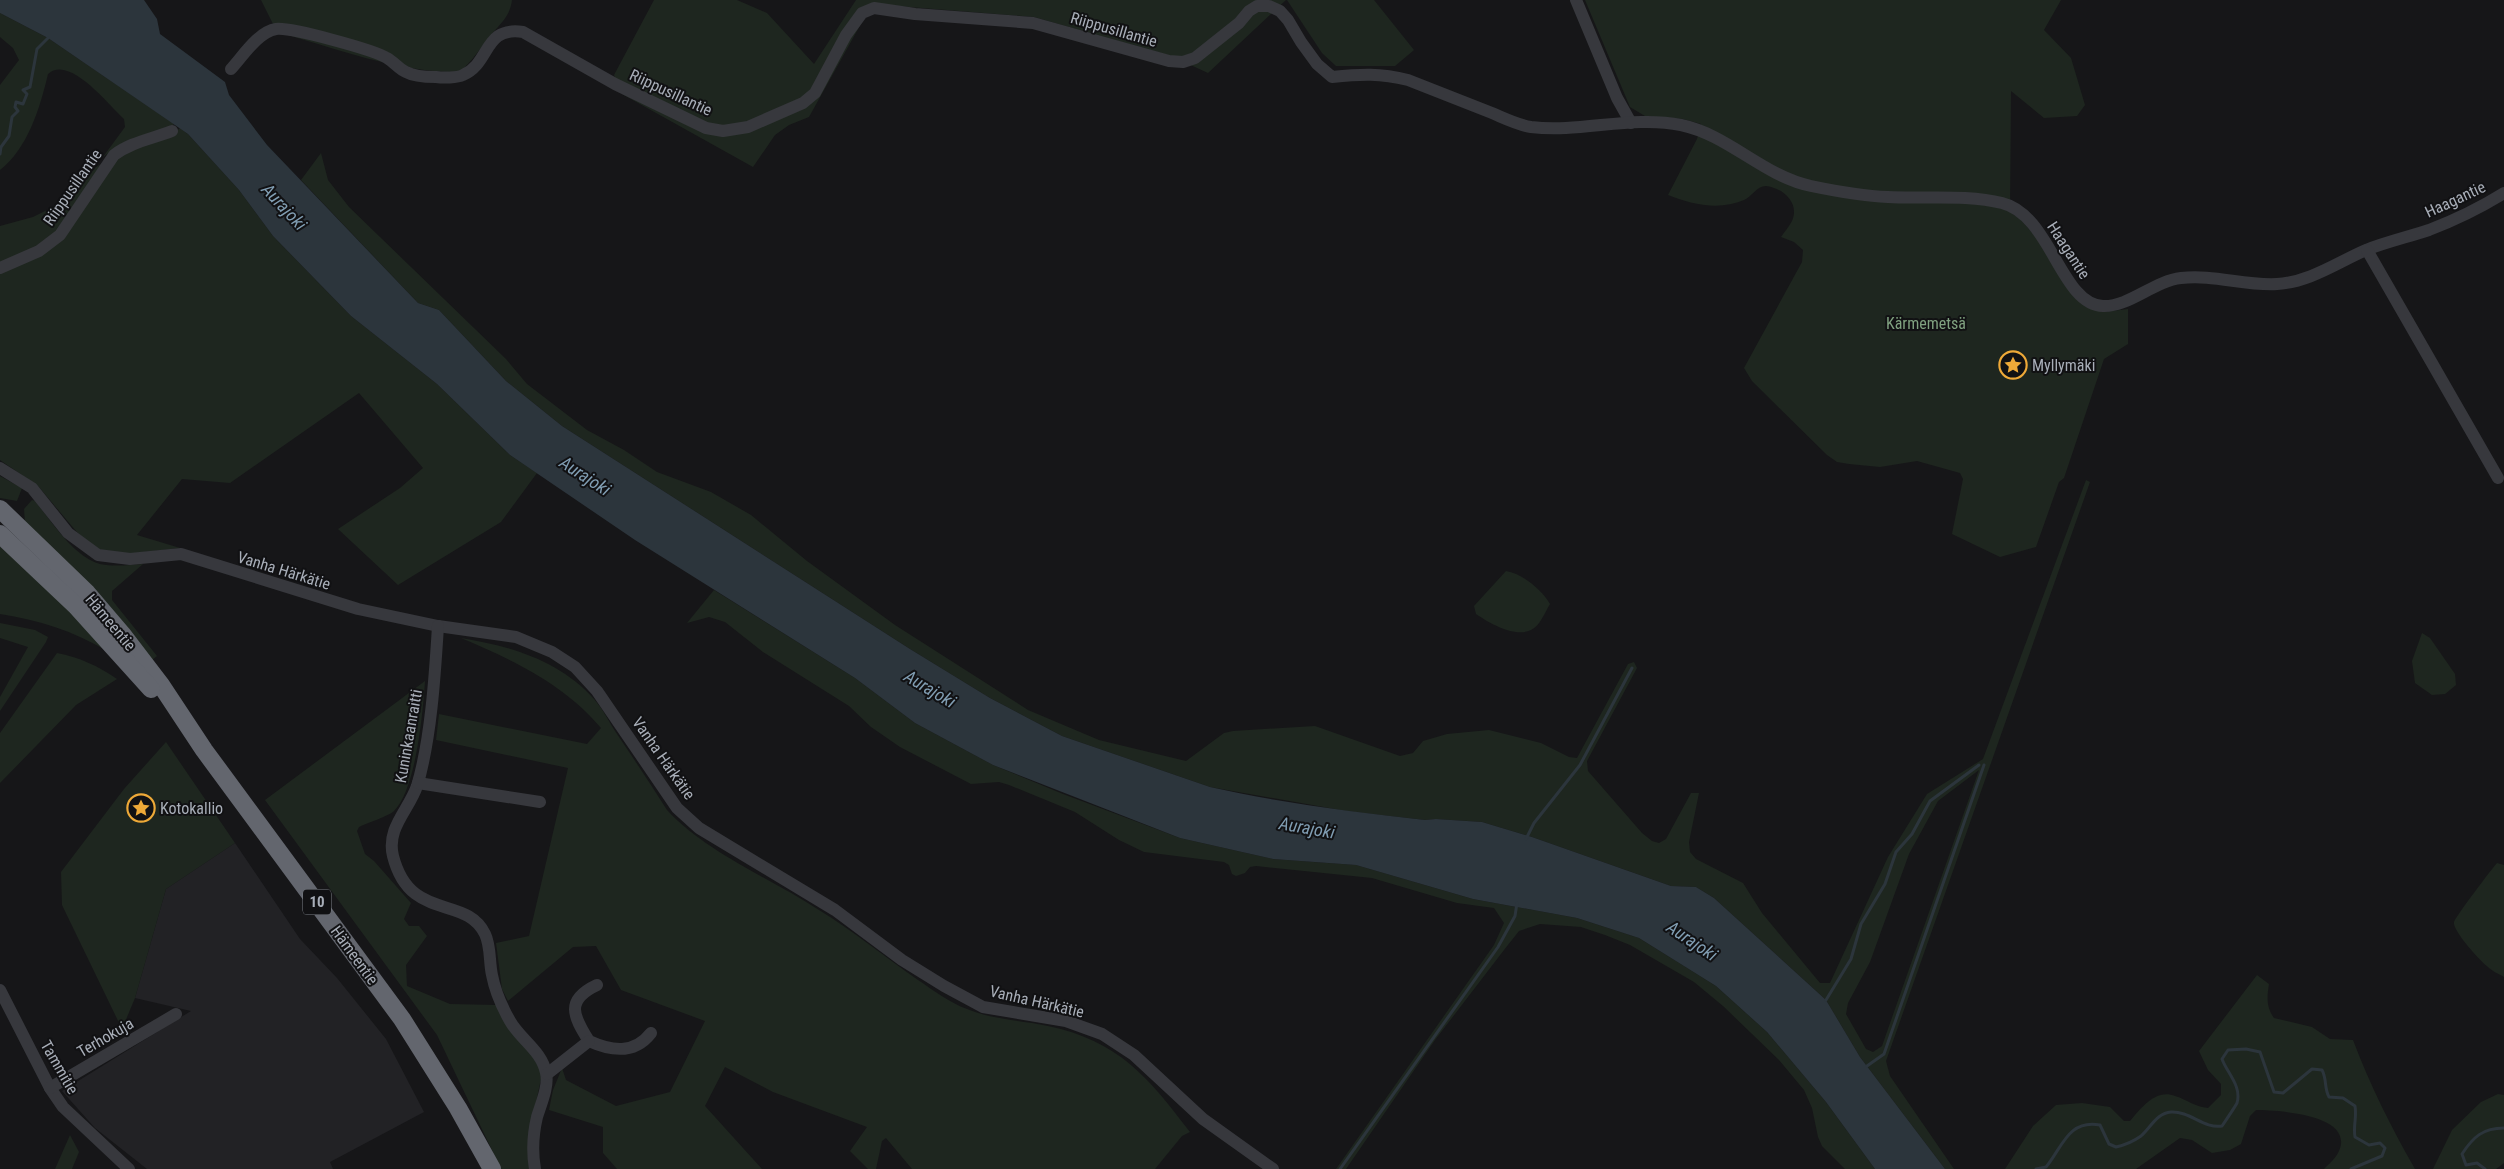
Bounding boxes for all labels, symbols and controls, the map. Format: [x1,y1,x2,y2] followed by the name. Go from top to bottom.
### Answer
[1068,8,1159,51] street label: Riippusillantie
[626,65,715,120] street label: Riippusillantie
[39,145,106,229] street label: Riippusillantie
[2422,177,2488,222] street label: Haagantie
[257,178,312,235] water label: Aurajoki
[2043,218,2094,282] street label: Haagantie
[1886,314,1966,333] park label: Kärmemetsä
[1998,350,2028,380] place icon: Myllymäki
[2032,356,2095,375] place label: Myllymäki
[555,451,615,500] water label: Aurajoki
[235,547,333,594] street label: Vanha Härkätie
[81,590,140,655] street label: Hämeentie
[900,665,961,713] water label: Aurajoki
[391,688,426,784] street label: Kuninkaanraitti
[628,713,699,803] street label: Vanha Härkätie
[126,793,156,823] place icon: Kotokallio
[160,799,223,818] place label: Kotokallio
[1277,812,1338,843] water label: Aurajoki
[303,890,331,914] road number: 10
[1662,916,1722,966] water label: Aurajoki
[327,922,382,989] street label: Hämeentie
[988,981,1086,1022] street label: Vanha Härkätie
[74,1014,137,1061] street label: Terhokuja
[37,1037,82,1097] street label: Tammitie

